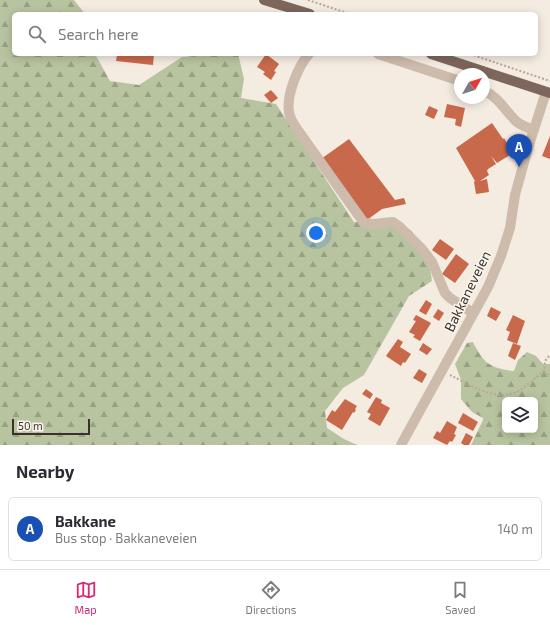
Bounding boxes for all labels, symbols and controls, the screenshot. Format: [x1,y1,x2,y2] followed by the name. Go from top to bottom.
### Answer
[12,12,538,56] search box
[26,23,48,45] icon: search
[58,25,139,43] text: Search here
[454,68,490,104] north arrow
[506,134,532,167] pin: A
[306,223,326,243] your location
[440,248,494,334] street label: Bakkaneveien
[502,397,538,433] map controls
[502,397,538,433] button: layers
[12,417,90,436] scale bar
[18,419,43,432] text: 50 m
[16,461,74,481] text: Nearby
[55,512,116,530] text: Bakkane
[26,521,34,537] text: A
[498,521,533,537] text: 140 m
[55,530,197,546] text: Bus stop · Bakkaneveien
[75,579,97,616] tab: Map
[246,579,296,616] tab: Directions
[445,579,476,616] tab: Saved

